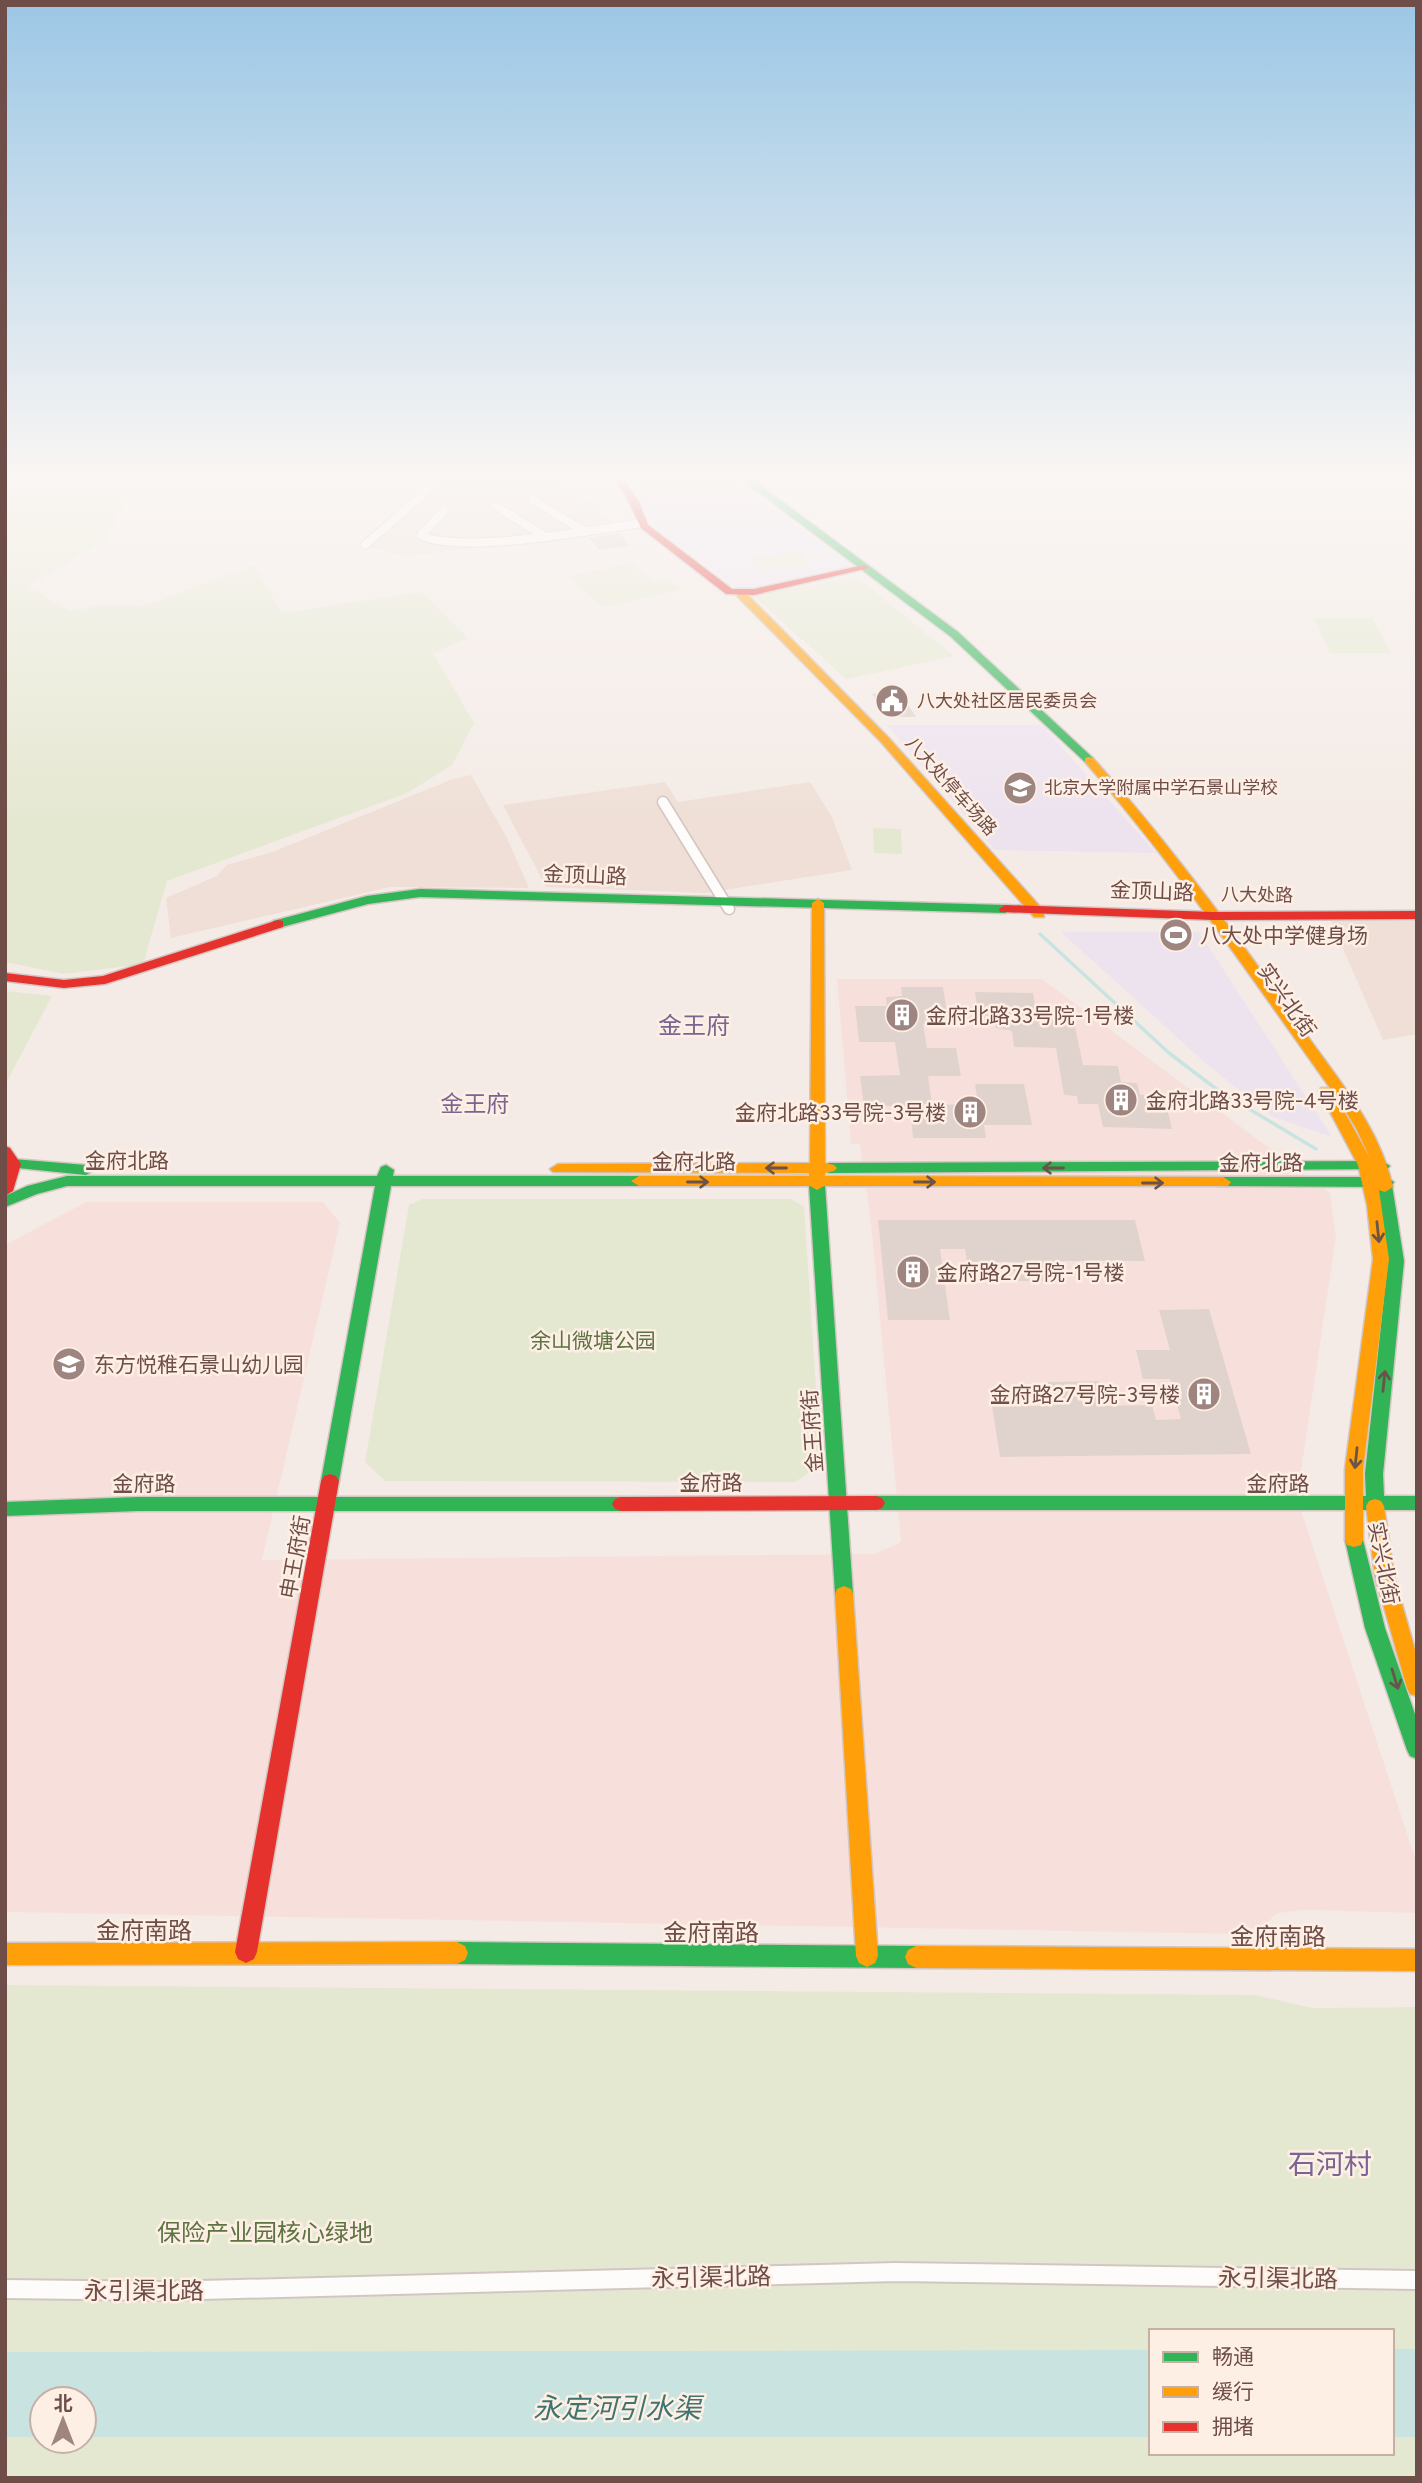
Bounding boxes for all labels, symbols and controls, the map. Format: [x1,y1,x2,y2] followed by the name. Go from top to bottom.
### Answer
[873,682,911,720] public building icon: 八大处社区居民委员会
[917,690,1097,712] place label: 八大处社区居民委员会
[901,732,1001,840] street label: 八大处停车场路
[1001,769,1039,807] school or university icon: 北京大学附属中学石景山学校
[1044,777,1278,799] place label: 北京大学附属中学石景山学校
[543,861,627,889] street label: 金顶山路
[1110,877,1194,905] street label: 金顶山路
[1221,883,1293,907] street label: 八大处路
[1157,916,1195,954] sports icon: 八大处中学健身场
[1200,923,1368,948] place label: 八大处中学健身场
[1253,958,1321,1042] street label: 实兴北街
[883,996,921,1034] building icon: 金府北路33号院-1号楼
[926,1003,1134,1028] place label: 金府北路33号院-1号楼
[658,1011,730,1040] district label: 金王府
[1102,1081,1140,1119] building icon: 金府北路33号院-4号楼
[1146,1088,1359,1113] place label: 金府北路33号院-4号楼
[441,1090,510,1118] district label: 金王府
[951,1093,989,1131] building icon: 金府北路33号院-3号楼
[735,1100,946,1125] place label: 金府北路33号院-3号楼
[85,1148,169,1173] street label: 金府北路
[652,1149,736,1174] street label: 金府北路
[1219,1150,1303,1175] street label: 金府北路
[765,1161,788,1175] one-way arrow
[1042,1161,1065,1175] one-way arrow
[686,1175,709,1189] one-way arrow
[914,1175,937,1189] one-way arrow
[1141,1176,1164,1190] one-way arrow
[1371,1221,1384,1243] one-way arrow
[894,1253,932,1291] building icon: 金府路27号院-1号楼
[937,1260,1124,1285] place label: 金府路27号院-1号楼
[530,1328,656,1353] park label: 余山微塘公园
[50,1345,88,1383] school or university icon: 东方悦稚石景山幼儿园
[94,1352,304,1377] place label: 东方悦稚石景山幼儿园
[1377,1371,1390,1393] one-way arrow
[1185,1375,1223,1413] building icon: 金府路27号院-3号楼
[990,1382,1180,1407] place label: 金府路27号院-3号楼
[797,1388,827,1474] street label: 金王府街
[1349,1446,1362,1469] one-way arrow
[680,1470,743,1495] street label: 金府路
[113,1471,176,1496] street label: 金府路
[1247,1471,1310,1496] street label: 金府路
[275,1513,315,1601] street label: 申王府街
[1364,1519,1404,1607] street label: 实兴北街
[1389,1668,1402,1690] one-way arrow
[96,1916,192,1945] street label: 金府南路
[663,1918,759,1947] street label: 金府南路
[1230,1922,1326,1951] street label: 金府南路
[1288,2147,1372,2181] district label: 石河村
[157,2218,373,2247] park label: 保险产业园核心绿地
[651,2261,771,2293] street label: 永引渠北路
[1218,2262,1338,2294] street label: 永引渠北路
[84,2276,204,2305] street label: 永引渠北路
[1149,2329,1394,2455] legend
[1212,2344,1254,2369] text: 畅通
[1212,2379,1254,2404] text: 缓行
[28,2385,98,2455] north arrow
[533,2391,705,2425] water label: 永定河引水渠
[53,2392,73,2415] text: 北
[1212,2414,1254,2439] text: 拥堵

